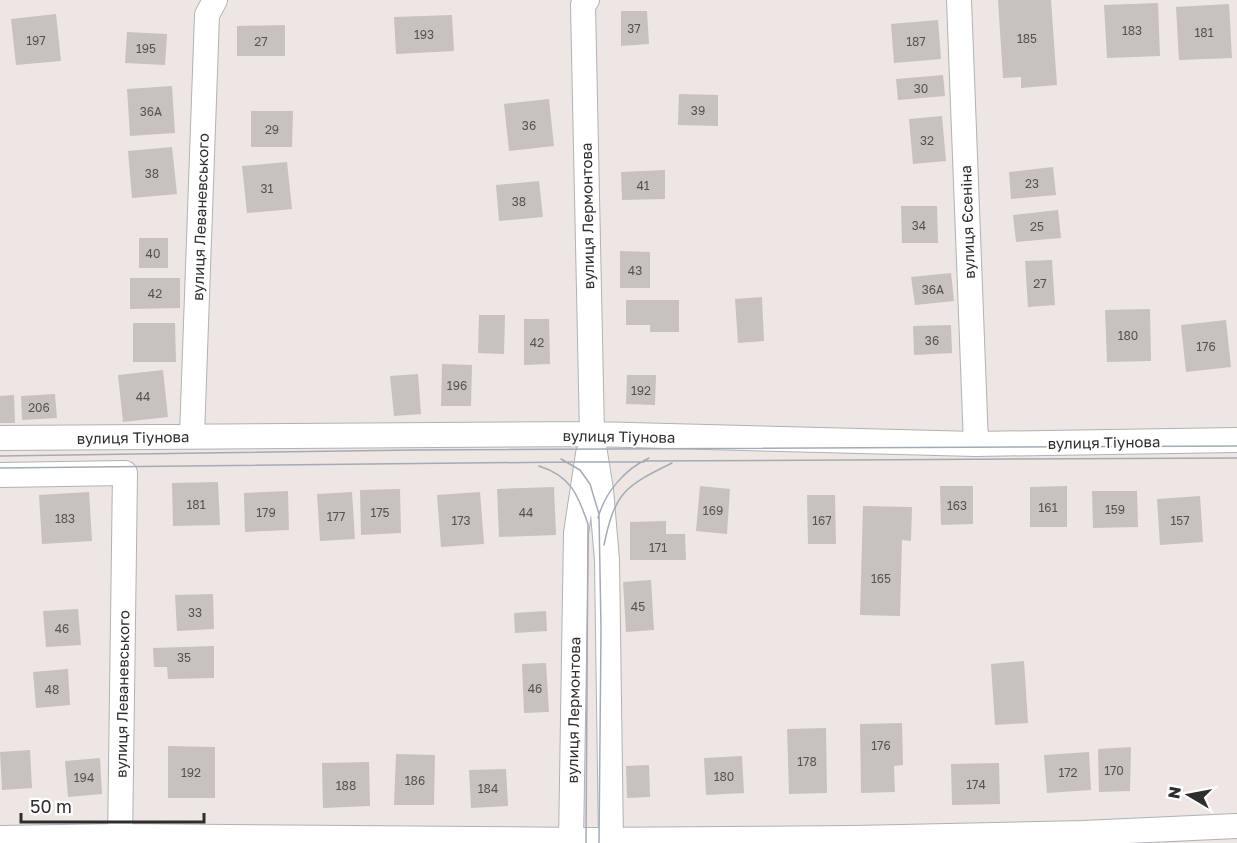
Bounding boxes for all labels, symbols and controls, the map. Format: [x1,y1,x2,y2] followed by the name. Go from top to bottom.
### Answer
[627,21,641,36] house number: 37
[1122,23,1142,38] house number: 183
[1195,25,1214,40] house number: 181
[414,27,434,42] house number: 193
[1017,31,1037,46] house number: 185
[26,33,46,48] house number: 197
[254,34,268,49] house number: 27
[906,34,926,49] house number: 187
[136,41,156,56] house number: 195
[914,81,928,96] house number: 30
[691,103,705,118] house number: 39
[140,104,162,119] house number: 36А
[522,118,536,133] house number: 36
[265,122,279,137] house number: 29
[188,133,212,301] street label: вулиця Леваневського
[920,133,934,148] house number: 32
[577,143,597,289] street label: вулиця Лермонтова
[956,165,978,279] street label: вулиця Єсеніна
[145,166,159,181] house number: 38
[1025,176,1039,191] house number: 23
[636,178,650,193] house number: 41
[261,181,274,196] house number: 31
[512,194,526,209] house number: 38
[912,218,926,233] house number: 34
[1030,219,1044,234] house number: 25
[146,246,160,261] house number: 40
[628,263,642,278] house number: 43
[1033,276,1047,291] house number: 27
[922,282,944,297] house number: 36А
[148,286,162,301] house number: 42
[1118,328,1138,343] house number: 180
[925,333,939,348] house number: 36
[530,335,544,350] house number: 42
[1196,339,1216,354] house number: 176
[447,378,467,393] house number: 196
[631,383,651,398] house number: 192
[136,389,150,404] house number: 44
[28,400,50,415] house number: 206
[562,426,676,446] street label: вулиця Тіунова
[76,427,190,447] street label: вулиця Тіунова
[1047,432,1161,452] street label: вулиця Тіунова
[187,497,206,512] house number: 181
[947,498,967,513] house number: 163
[1039,500,1058,515] house number: 161
[1105,502,1125,517] house number: 159
[703,503,723,518] house number: 169
[256,505,276,520] house number: 179
[370,505,390,520] house number: 175
[519,505,533,520] house number: 44
[327,509,345,524] house number: 177
[55,511,75,526] house number: 183
[451,513,471,528] house number: 173
[812,513,832,528] house number: 167
[1170,513,1190,528] house number: 157
[649,540,667,555] house number: 171
[871,571,891,586] house number: 165
[631,599,645,614] house number: 45
[188,605,202,620] house number: 33
[112,610,132,778] street label: вулиця Леваневського
[55,621,69,636] house number: 46
[563,637,583,783] street label: вулиця Лермонтова
[177,650,191,665] house number: 35
[528,681,542,696] house number: 46
[45,682,59,697] house number: 48
[871,738,891,753] house number: 176
[797,754,817,769] house number: 178
[1104,763,1124,778] house number: 170
[181,765,201,780] house number: 192
[1058,765,1078,780] house number: 172
[1159,765,1219,825] north arrow
[714,769,734,784] house number: 180
[74,770,94,785] house number: 194
[405,773,425,788] house number: 186
[966,777,986,792] house number: 174
[336,778,356,793] house number: 188
[478,781,498,796] house number: 184
[1163,785,1185,800] text: N
[21,786,204,824] scale bar
[30,795,72,817] text: 50 m

